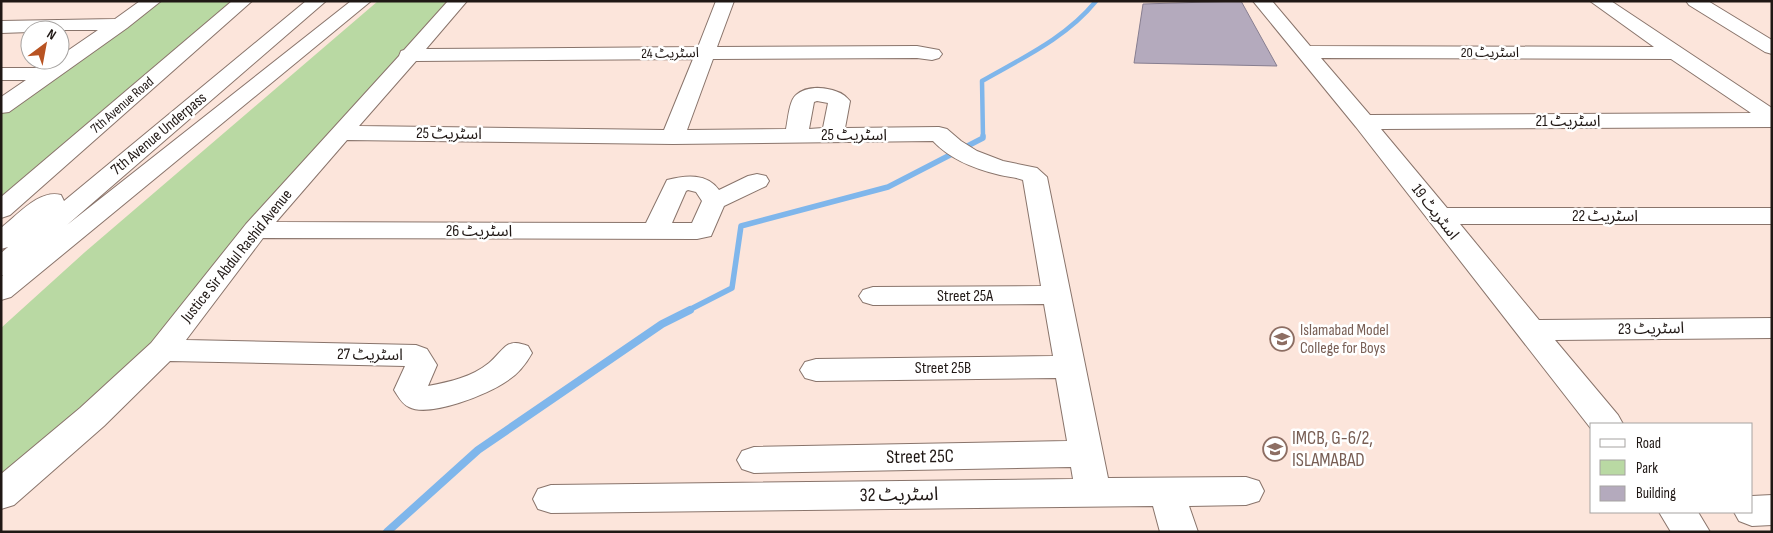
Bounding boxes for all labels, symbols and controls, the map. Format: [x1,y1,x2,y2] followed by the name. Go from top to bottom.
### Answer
[20,20,70,70] north arrow
[44,25,59,44] text: N
[641,44,699,62] street label: اسٹریٹ 24
[1461,44,1519,61] street label: اسٹریٹ 20
[87,73,157,137] street label: 7th Avenue Road
[107,88,211,180] street label: 7th Avenue Underpass
[1535,112,1601,131] street label: اسٹریٹ 21
[416,124,482,144] street label: اسٹریٹ 25
[821,126,887,145] street label: اسٹریٹ 25
[1407,180,1463,244] street label: اسٹریٹ 19
[177,186,297,327] street label: Justice Sir Abdul Rashid Avenue
[1572,207,1638,226] street label: اسٹریٹ 22
[446,222,512,241] street label: اسٹریٹ 26
[937,287,993,306] street label: Street 25A
[1618,319,1684,339] street label: اسٹریٹ 23
[1300,321,1389,358] place label: Islamabad Model College for Boys
[1269,326,1295,352] school or university icon: Islamabad Model College for Boys
[337,345,403,365] street label: اسٹریٹ 27
[915,359,971,378] street label: Street 25B
[1590,423,1753,513] legend
[1292,427,1373,472] place label: IMCB, G-6/2, ISLAMABAD
[1636,434,1661,453] text: Road
[1262,436,1288,462] school or university icon: IMCB, G-6/2, ISLAMABAD
[886,445,954,469] street label: Street 25C
[1636,459,1658,478] text: Park
[859,483,939,507] street label: اسٹریٹ 32
[1636,484,1676,503] text: Building

